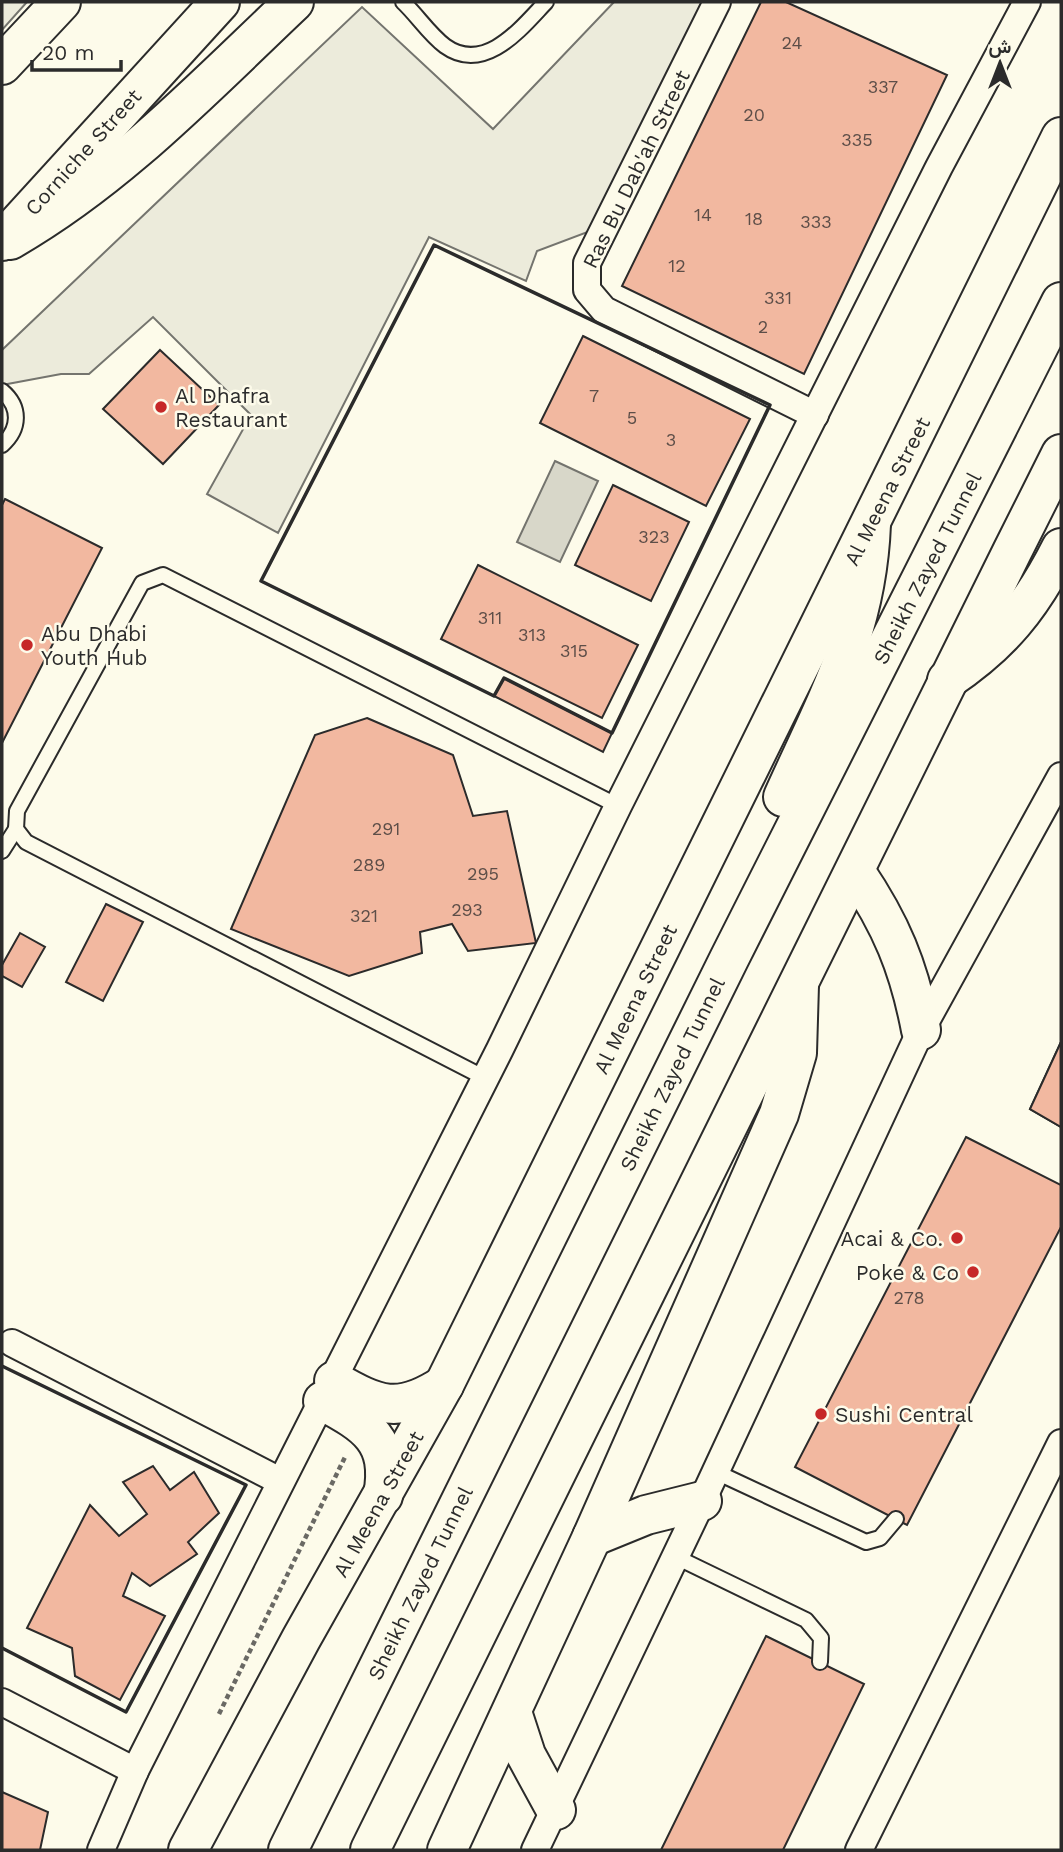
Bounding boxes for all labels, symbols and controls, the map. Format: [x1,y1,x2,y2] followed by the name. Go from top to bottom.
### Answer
[32,28,121,72] scale bar
[965,28,1035,98] north arrow
[782,32,802,53] house number: 24
[989,35,1012,58] text: ش
[42,40,94,65] text: 20 m
[577,66,695,272] street label: Ras Bu Dab'ah Street
[868,76,898,97] house number: 337
[20,84,146,220] street label: Corniche Street
[743,104,765,125] house number: 20
[841,129,873,150] house number: 335
[694,204,712,225] house number: 14
[745,208,763,229] house number: 18
[800,211,832,232] house number: 333
[668,255,686,276] house number: 12
[764,287,792,308] house number: 331
[758,316,768,337] house number: 2
[175,383,287,432] place label: Al Dhafra Restaurant
[589,385,599,406] house number: 7
[153,399,169,415] marker: Al Dhafra Restaurant
[627,407,637,428] house number: 5
[839,412,935,570] street label: Al Meena Street
[666,429,676,450] house number: 3
[868,467,987,668] street label: Sheikh Zayed Tunnel
[638,526,670,547] house number: 323
[478,607,502,628] house number: 311
[41,621,147,670] place label: Abu Dhabi Youth Hub
[518,624,546,645] house number: 313
[19,637,35,653] marker: Abu Dhabi Youth Hub
[560,640,588,661] house number: 315
[372,818,400,839] house number: 291
[353,854,385,875] house number: 289
[467,863,499,884] house number: 295
[451,899,483,920] house number: 293
[350,905,378,926] house number: 321
[588,920,682,1078] street label: Al Meena Street
[614,973,730,1175] street label: Sheikh Zayed Tunnel
[841,1226,943,1251] place label: Acai & Co.
[949,1230,965,1246] marker: Acai & Co.
[856,1260,959,1285] place label: Poke & Co
[965,1264,981,1280] marker: Poke & Co
[894,1287,924,1308] house number: 278
[835,1402,973,1427] place label: Sushi Central
[813,1406,829,1422] marker: Sushi Central
[327,1426,429,1582] street label: Al Meena Street
[362,1482,478,1684] street label: Sheikh Zayed Tunnel

